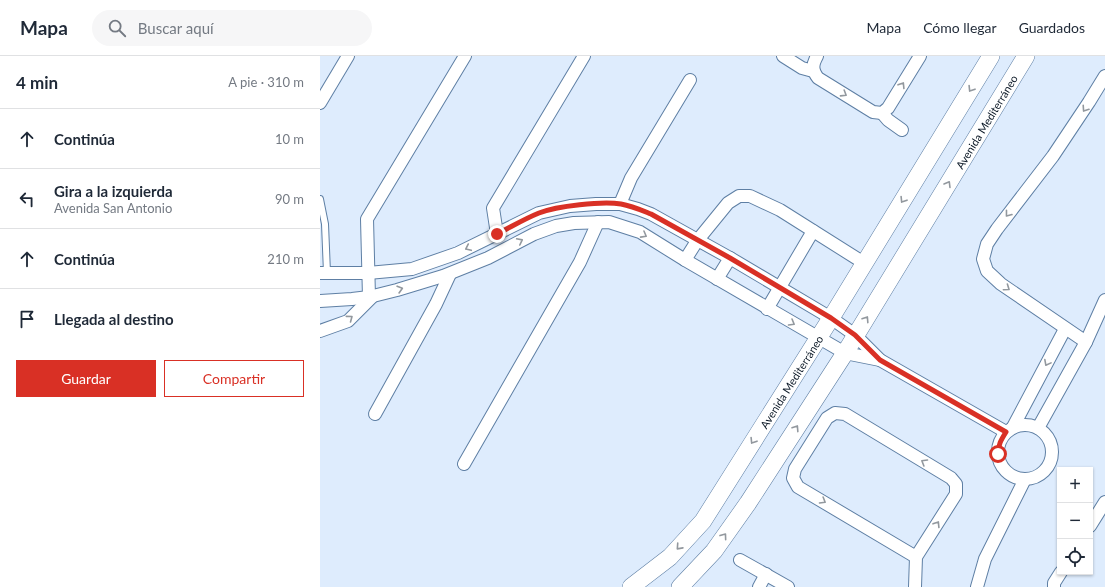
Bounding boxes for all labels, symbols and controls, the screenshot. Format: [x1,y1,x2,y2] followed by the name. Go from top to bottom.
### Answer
[92,10,372,46] search box
[20,16,68,39] text: Mapa
[106,17,128,39] icon: search
[138,19,214,37] text: Buscar aquí
[867,19,901,36] text: Mapa
[923,19,997,36] text: Cómo llegar
[1019,19,1085,36] text: Guardados
[16,72,58,93] text: 4 min
[952,72,1020,171] street label: Avenida Mediterráneo
[228,74,304,90] text: A pie · 310 m
[897,82,905,89] one-way arrow
[968,85,976,92] one-way arrow
[840,90,847,97] one-way arrow
[1082,105,1090,112] one-way arrow
[16,128,38,150] icon: ahead
[54,130,115,148] text: Continúa
[275,131,304,147] text: 10 m
[944,181,951,188] one-way arrow
[54,182,173,200] text: Gira a la izquierda
[16,188,38,210] icon: left
[275,191,304,207] text: 90 m
[900,196,908,203] one-way arrow
[54,200,172,216] text: Avenida San Antonio
[1006,210,1013,217] one-way arrow
[488,225,506,243] route end
[640,230,647,237] one-way arrow
[516,238,523,246] one-way arrow
[465,243,472,251] one-way arrow
[16,248,38,270] icon: ahead
[54,250,115,268] text: Continúa
[267,251,304,267] text: 210 m
[1003,283,1010,291] one-way arrow
[397,286,403,294] one-way arrow
[16,308,38,330] icon: arrive
[54,310,174,328] text: Llegada al destino
[345,316,352,323] one-way arrow
[861,316,868,323] one-way arrow
[788,319,795,326] one-way arrow
[757,332,825,430] street label: Avenida Mediterráneo
[1044,359,1052,366] one-way arrow
[16,360,156,397] button: Guardar
[164,360,304,397] button: Compartir
[792,425,799,432] one-way arrow
[750,437,758,444] one-way arrow
[989,445,1007,463] route start
[921,460,928,467] one-way arrow
[1057,467,1093,575] map controls
[1057,467,1093,503] button: +
[819,497,826,504] one-way arrow
[1057,503,1093,539] button: −
[932,521,940,528] one-way arrow
[719,534,726,541] one-way arrow
[1057,539,1093,575] button: locate
[677,543,684,550] one-way arrow

